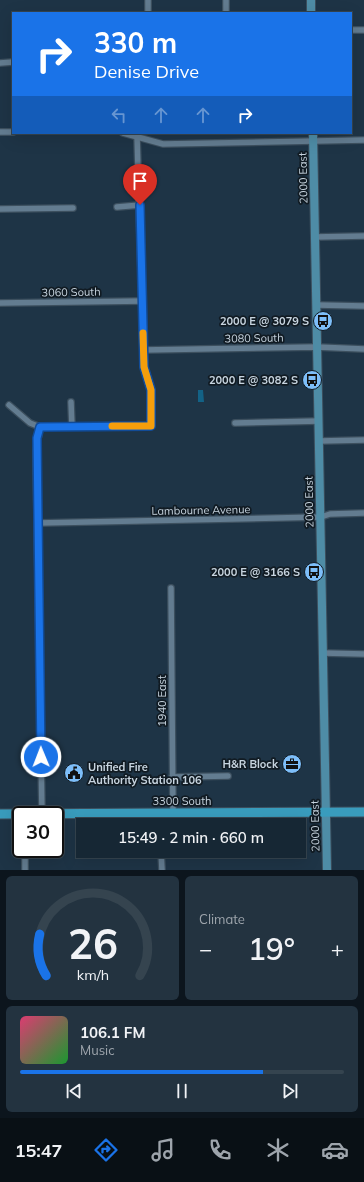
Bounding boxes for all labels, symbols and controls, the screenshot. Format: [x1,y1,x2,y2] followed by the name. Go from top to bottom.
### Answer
[94,25,177,60] text: 330 m
[28,28,80,80] icon: right
[94,60,199,83] text: Denise Drive
[108,104,130,126] icon: left
[150,104,172,126] icon: ahead
[192,104,214,126] icon: ahead
[234,104,256,126] icon: right
[296,152,310,204] street label: 2000 East
[123,164,157,205] pin
[129,170,151,192] icon: arrive
[41,284,101,300] street label: 3060 South
[312,310,334,332] bus stop icon: 2000 E @ 3079 S
[220,314,309,328] place label: 2000 E @ 3079 S
[224,330,284,346] street label: 3080 South
[301,369,323,391] bus stop icon: 2000 E @ 3082 S
[209,373,298,387] place label: 2000 E @ 3082 S
[302,476,316,528] street label: 2000 East
[151,502,251,518] street label: Lambourne Avenue
[303,561,325,583] bus stop icon: 2000 E @ 3166 S
[211,565,300,579] place label: 2000 E @ 3166 S
[155,675,169,727] street label: 1940 East
[20,736,62,778] position arrow
[281,753,303,775] office icon: H&R Block
[223,757,279,771] place label: H&R Block
[88,760,202,787] place label: Unified Fire Authority Station 106
[63,762,85,784] public building icon: Unified Fire Authority Station 106
[152,794,212,808] street label: 3300 South
[308,800,322,852] street label: 2000 East
[12,806,64,858] speed limit sign: 30
[118,828,264,847] text: 15:49 · 2 min · 660 m
[199,911,245,927] text: Climate
[68,917,117,969] text: 26
[248,930,295,968] text: 19°
[199,935,212,963] text: −
[331,935,344,963] text: +
[76,966,109,984] text: km/h
[80,1023,145,1042] text: 106.1 FM
[80,1042,115,1058] text: Music
[63,1080,85,1102] icon: previous
[171,1080,193,1102] icon: pause
[279,1080,301,1102] icon: next
[92,1136,120,1164] icon: directions
[149,1136,177,1164] icon: music
[206,1136,234,1164] icon: phone
[264,1136,292,1164] icon: climate
[321,1136,349,1164] icon: car
[15,1139,62,1162] text: 15:47

